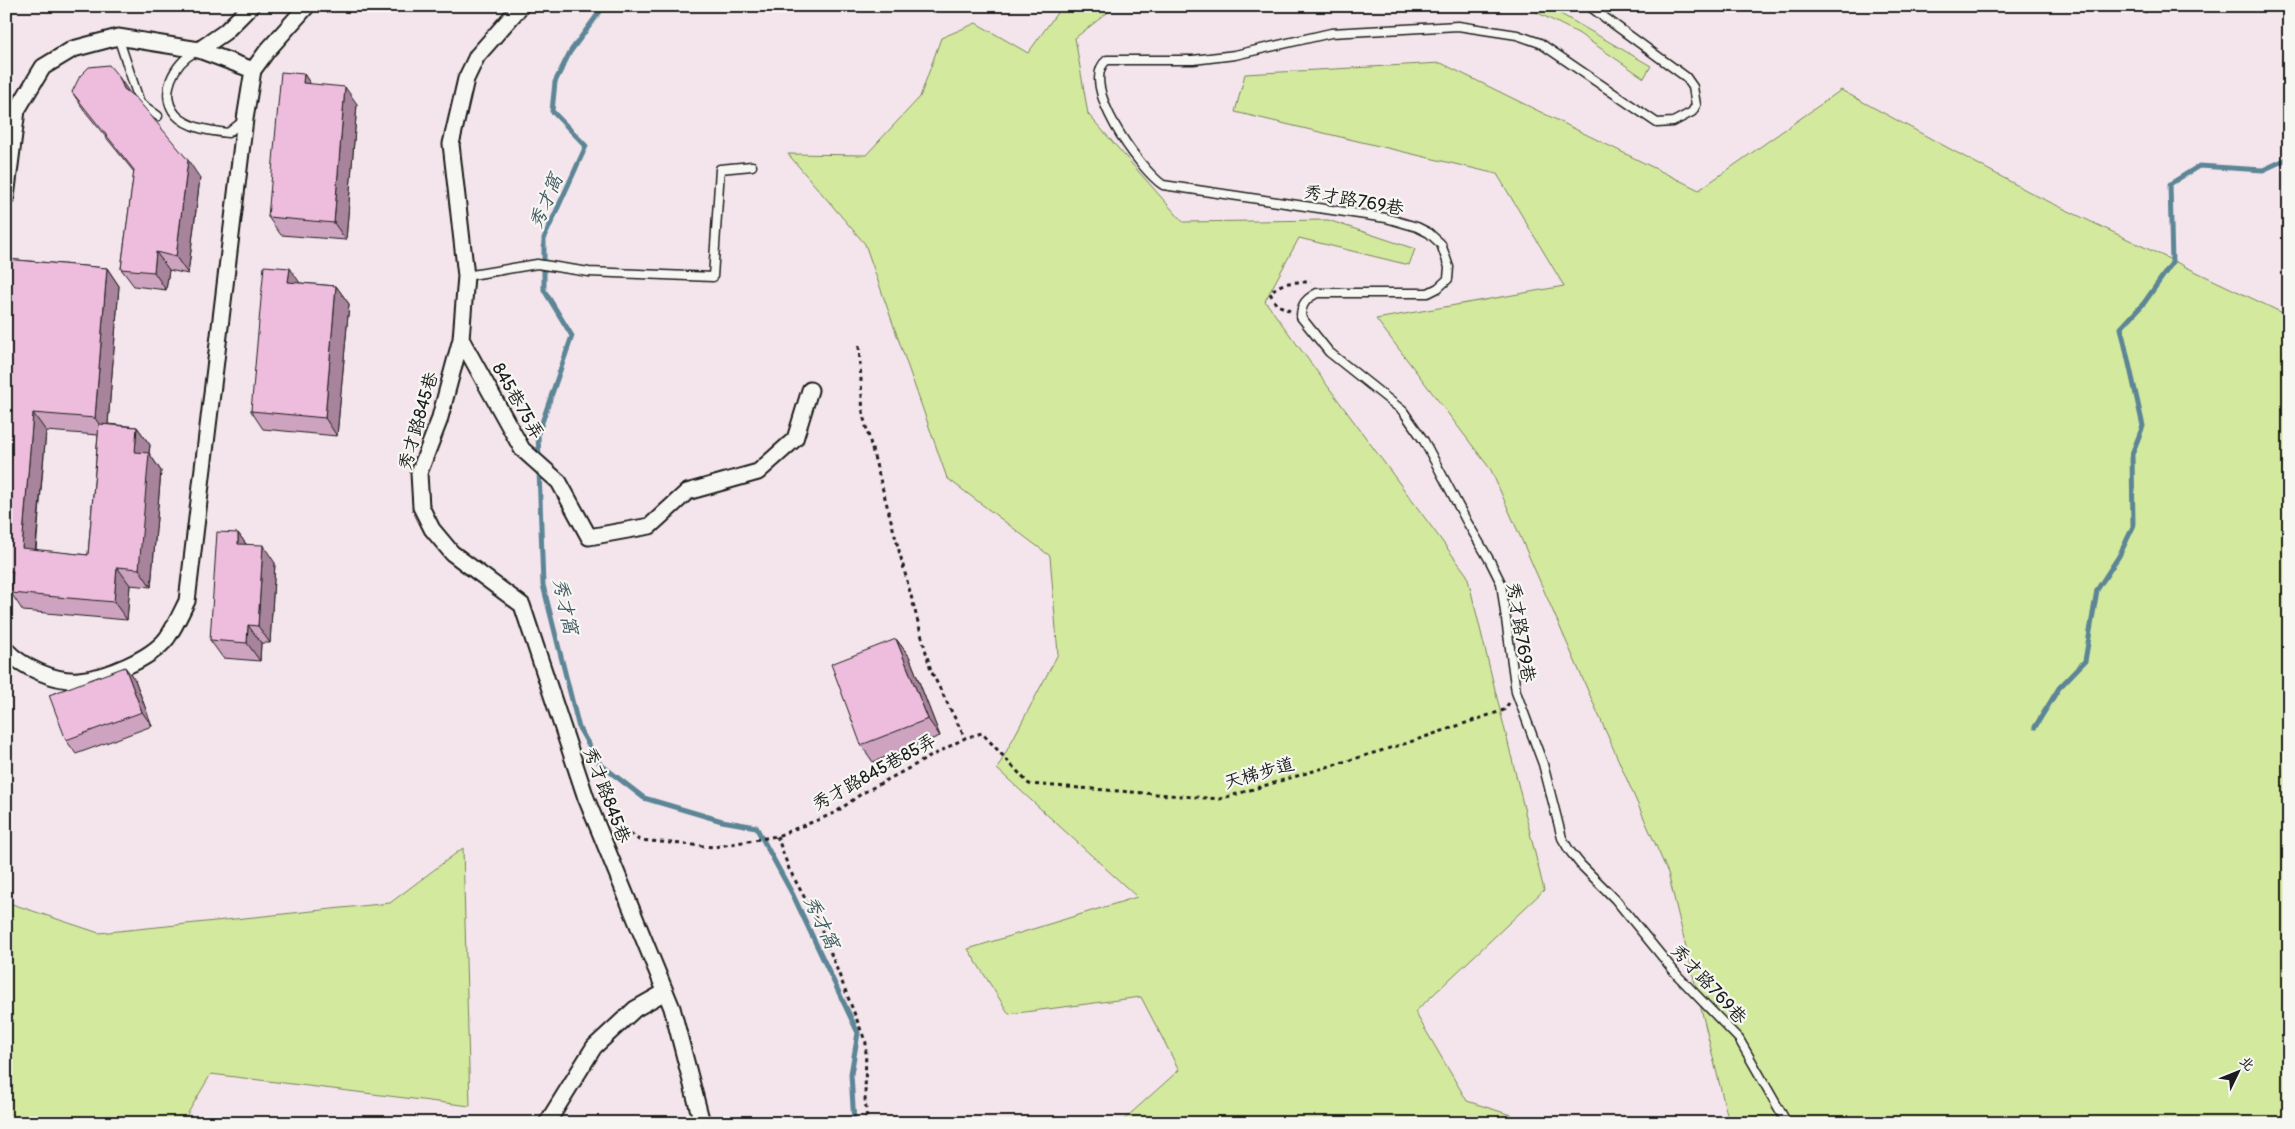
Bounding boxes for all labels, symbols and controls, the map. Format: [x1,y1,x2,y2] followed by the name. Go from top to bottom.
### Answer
[524,168,569,232] water label: 秀才窩
[1302,180,1406,221] street label: 秀才路769巷
[486,359,549,444] street label: 845巷75弄
[393,369,443,473] street label: 秀才路845巷
[547,576,583,640] water label: 秀才窩
[1501,580,1540,684] street label: 秀才路769巷
[808,729,940,816] street label: 秀才路845巷85弄
[578,744,635,847] street label: 秀才路845巷
[1221,753,1297,794] street label: 天梯步道
[798,892,845,956] water label: 秀才窩
[1666,939,1752,1029] street label: 秀才路769巷
[2212,1046,2262,1096] north arrow
[2236,1053,2258,1074] text: 北

